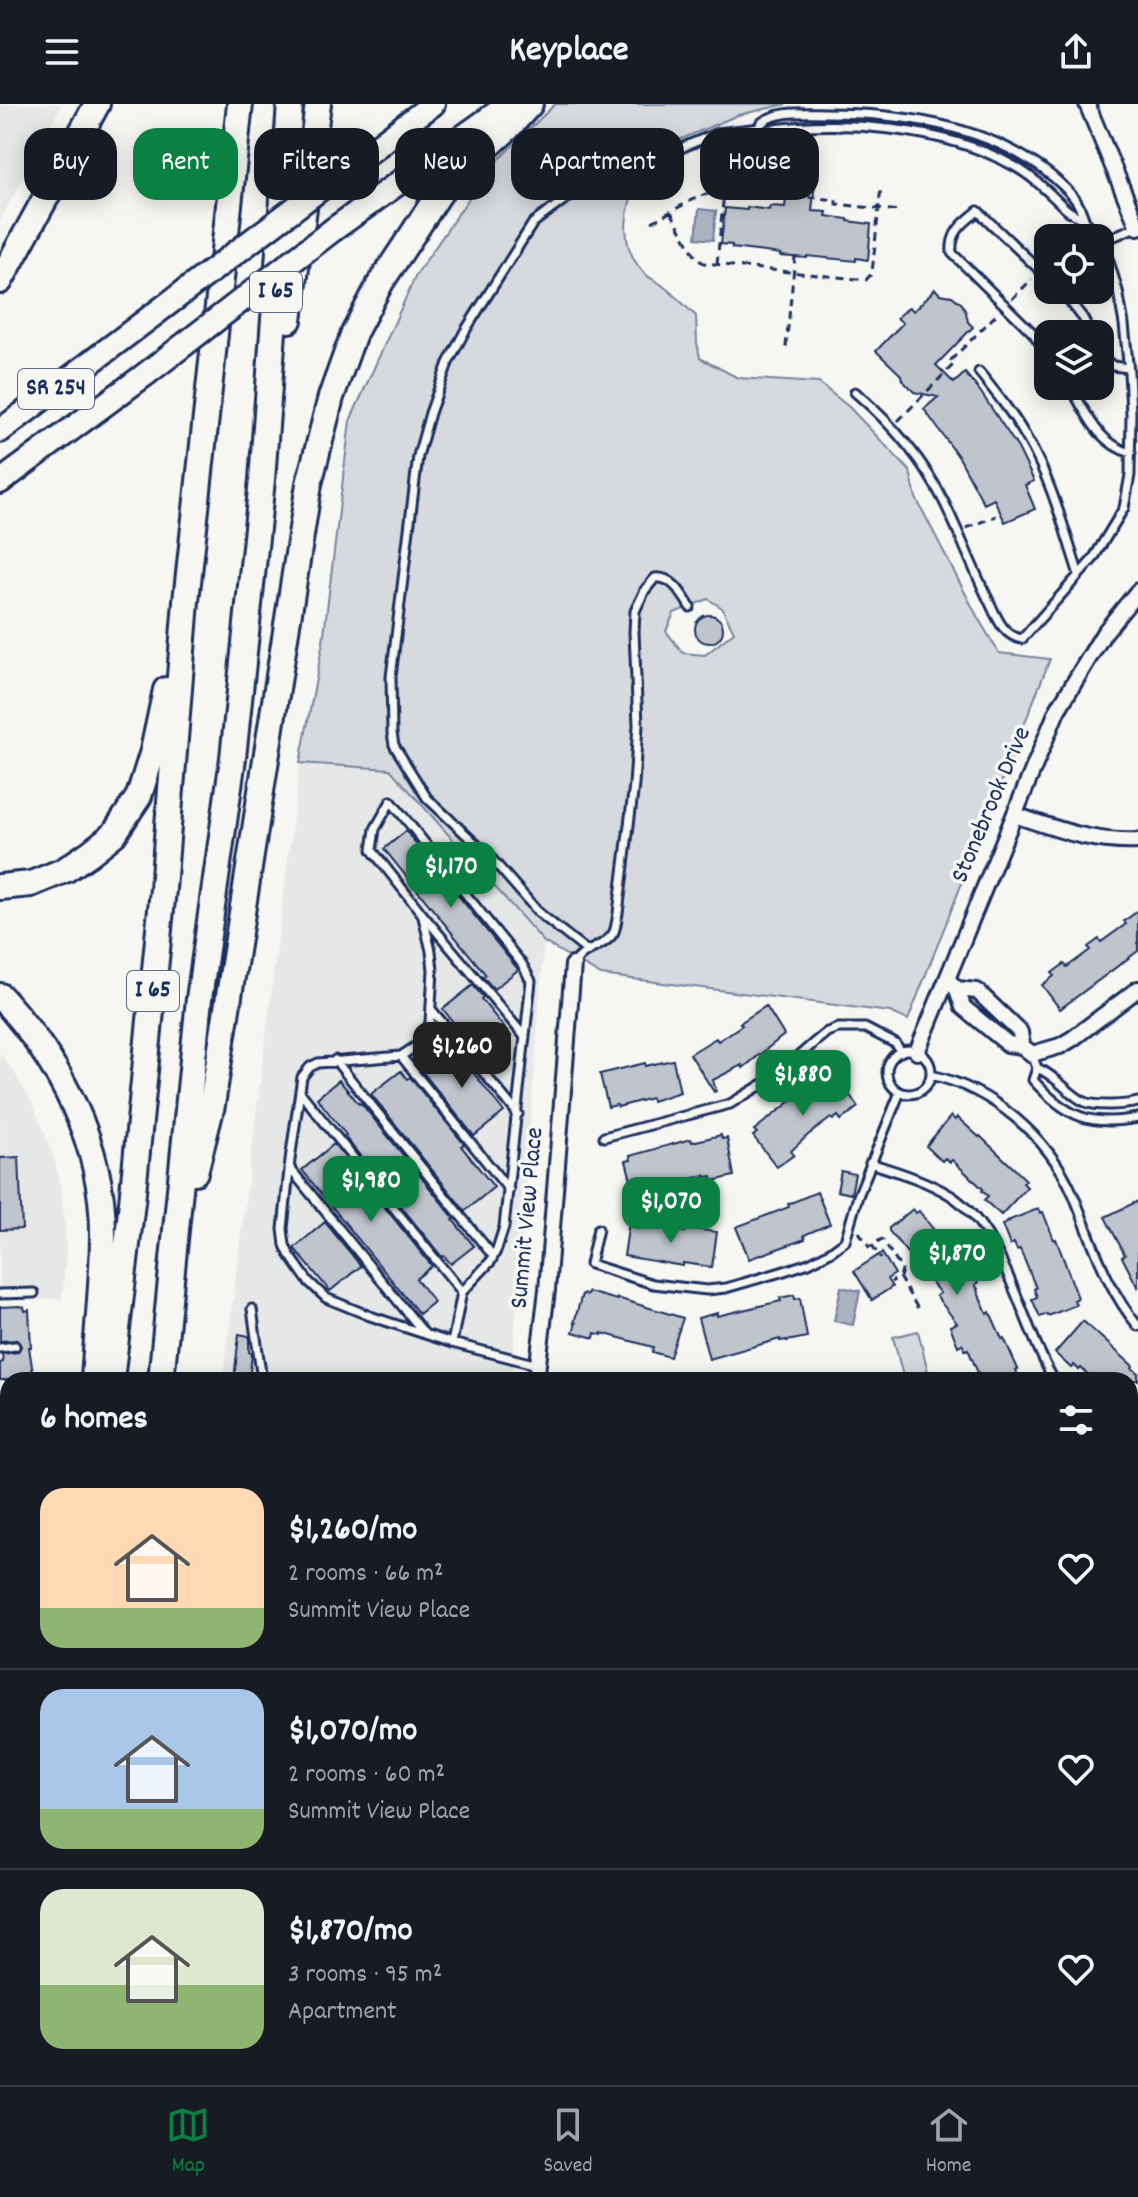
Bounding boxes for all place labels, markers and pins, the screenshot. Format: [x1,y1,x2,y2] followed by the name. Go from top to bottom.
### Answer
[386,842,516,910] pin: $1,170
[397,1022,527,1090] pin: $1,260
[738,1050,868,1118] pin: $1,880
[306,1156,436,1224] pin: $1,980
[606,1177,736,1245] pin: $1,070
[892,1229,1022,1297] pin: $1,870

